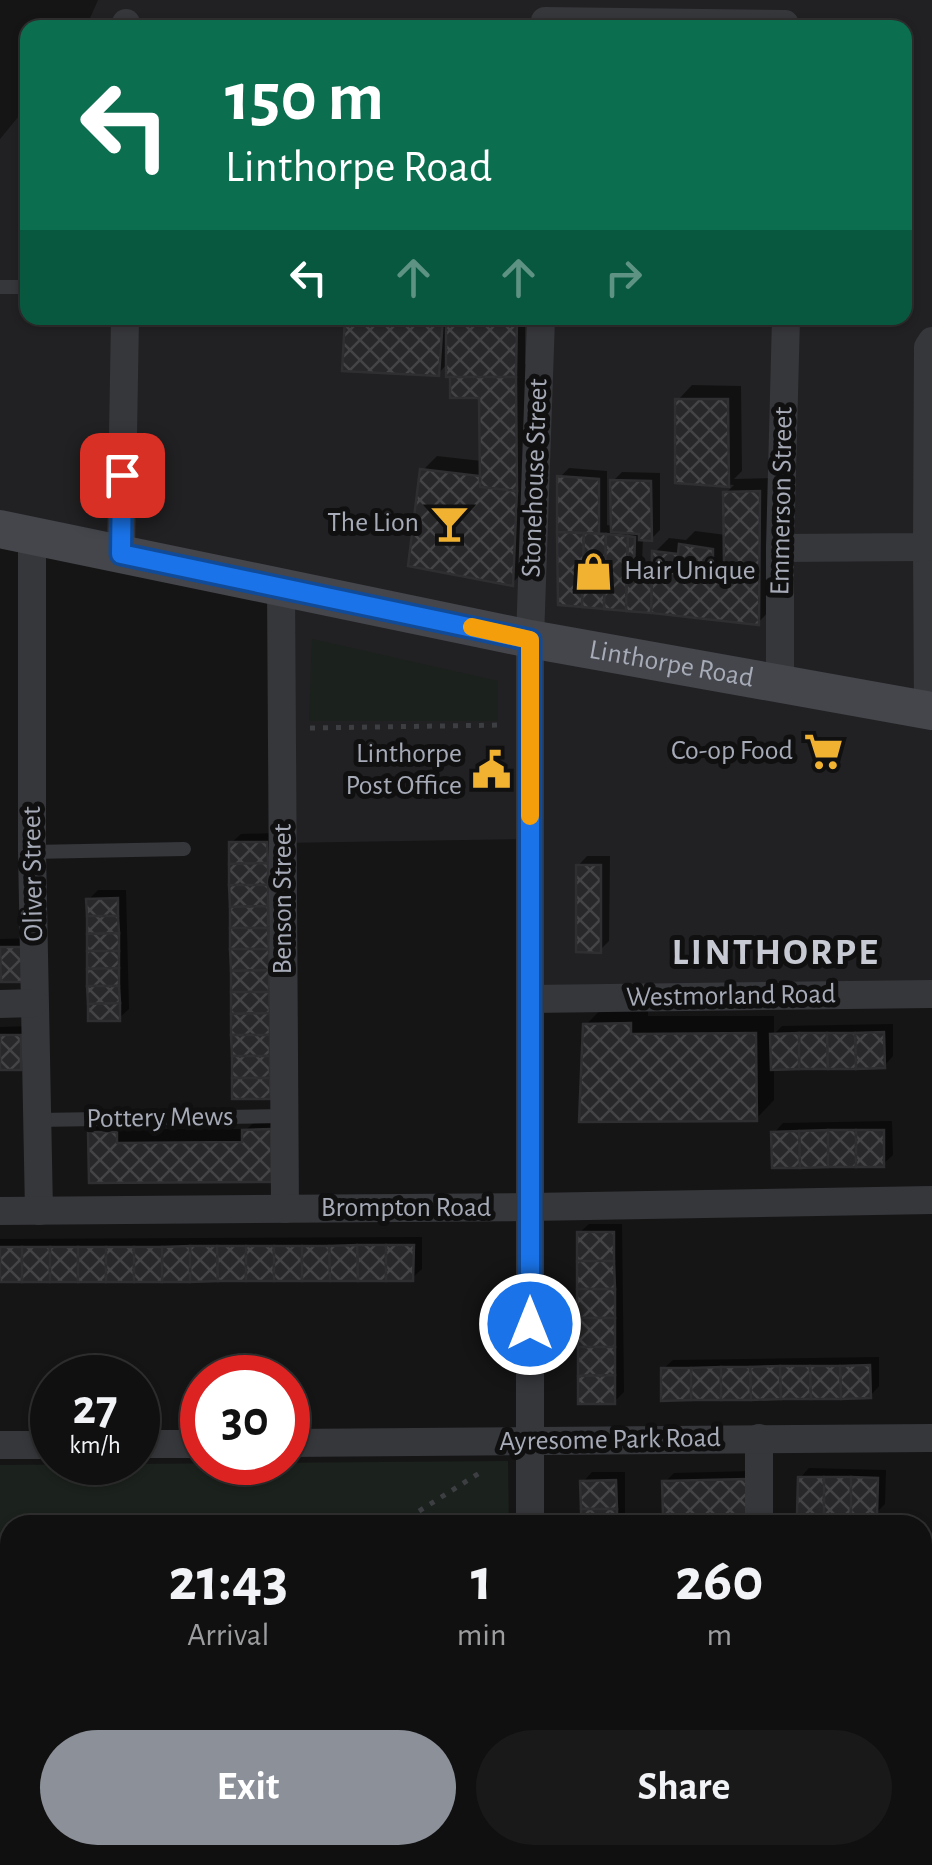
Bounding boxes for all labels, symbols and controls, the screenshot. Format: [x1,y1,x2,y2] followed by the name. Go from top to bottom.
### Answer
[60,60,190,190] icon: left
[225,63,384,133] text: 150 m
[225,145,492,190] text: Linthorpe Road
[281,250,336,305] icon: left
[386,250,441,305] icon: ahead
[491,250,546,305] icon: ahead
[596,250,651,305] icon: right
[518,378,552,578] street label: Stonehouse Street
[766,406,798,595] street label: Emmerson Street
[80,433,165,518] pin
[95,448,150,503] icon: arrive
[428,502,470,544] bar icon: The Lion
[327,509,419,537] place label: The Lion
[573,550,615,592] shop icon: Hair Unique
[624,557,756,585] place label: Hair Unique
[587,636,756,693] street label: Linthorpe Road
[802,730,844,772] supermarket icon: Co-op Food
[671,737,793,765] place label: Co-op Food
[345,740,462,800] place label: Linthorpe Post Office
[471,749,513,791] public building icon: Linthorpe Post Office
[18,806,48,942] street label: Oliver Street
[269,823,297,974] street label: Benson Street
[672,934,880,972] district label: LINTHORPE
[626,980,836,1012] street label: Westmorland Road
[86,1103,234,1133] street label: Pottery Mews
[321,1194,491,1222] street label: Brompton Road
[478,1272,582,1376] position arrow
[180,1355,310,1485] speed limit sign: 30
[72,1383,118,1433] text: 27
[499,1424,721,1456] street label: Ayresome Park Road
[69,1433,121,1458] text: km/h
[169,1551,288,1611] text: 21:43
[471,1551,492,1611] text: 1
[675,1551,764,1611] text: 260
[187,1619,269,1651] text: Arrival
[457,1619,507,1651] text: min
[706,1619,732,1651] text: m
[40,1730,456,1845] button: Exit
[476,1730,892,1845] button: Share

